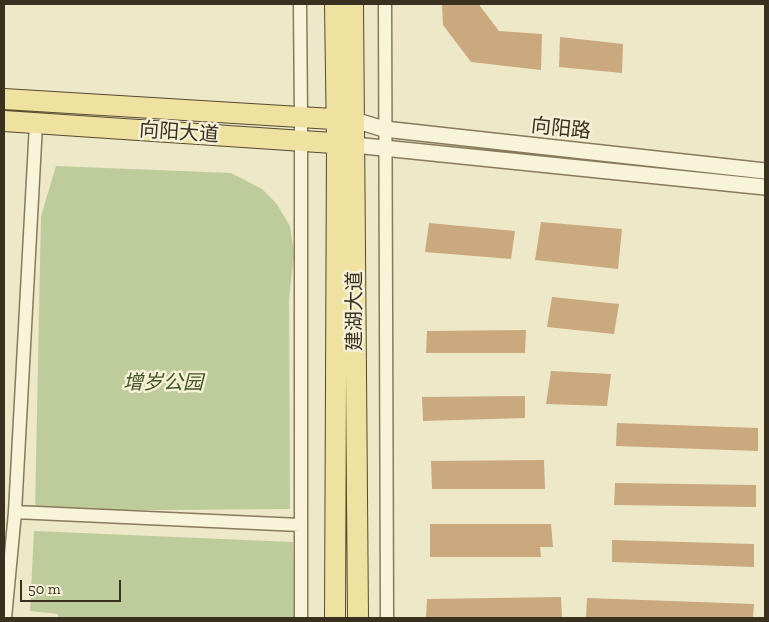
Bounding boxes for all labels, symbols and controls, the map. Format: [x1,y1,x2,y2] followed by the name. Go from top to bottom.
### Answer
[530,114,592,144] street label: 向阳路
[138,118,220,148] street label: 向阳大道
[343,271,367,351] street label: 建湖大道
[123,371,203,395] park label: 增岁公园
[22,570,124,602] scale bar
[28,580,61,598] text: 50 m

